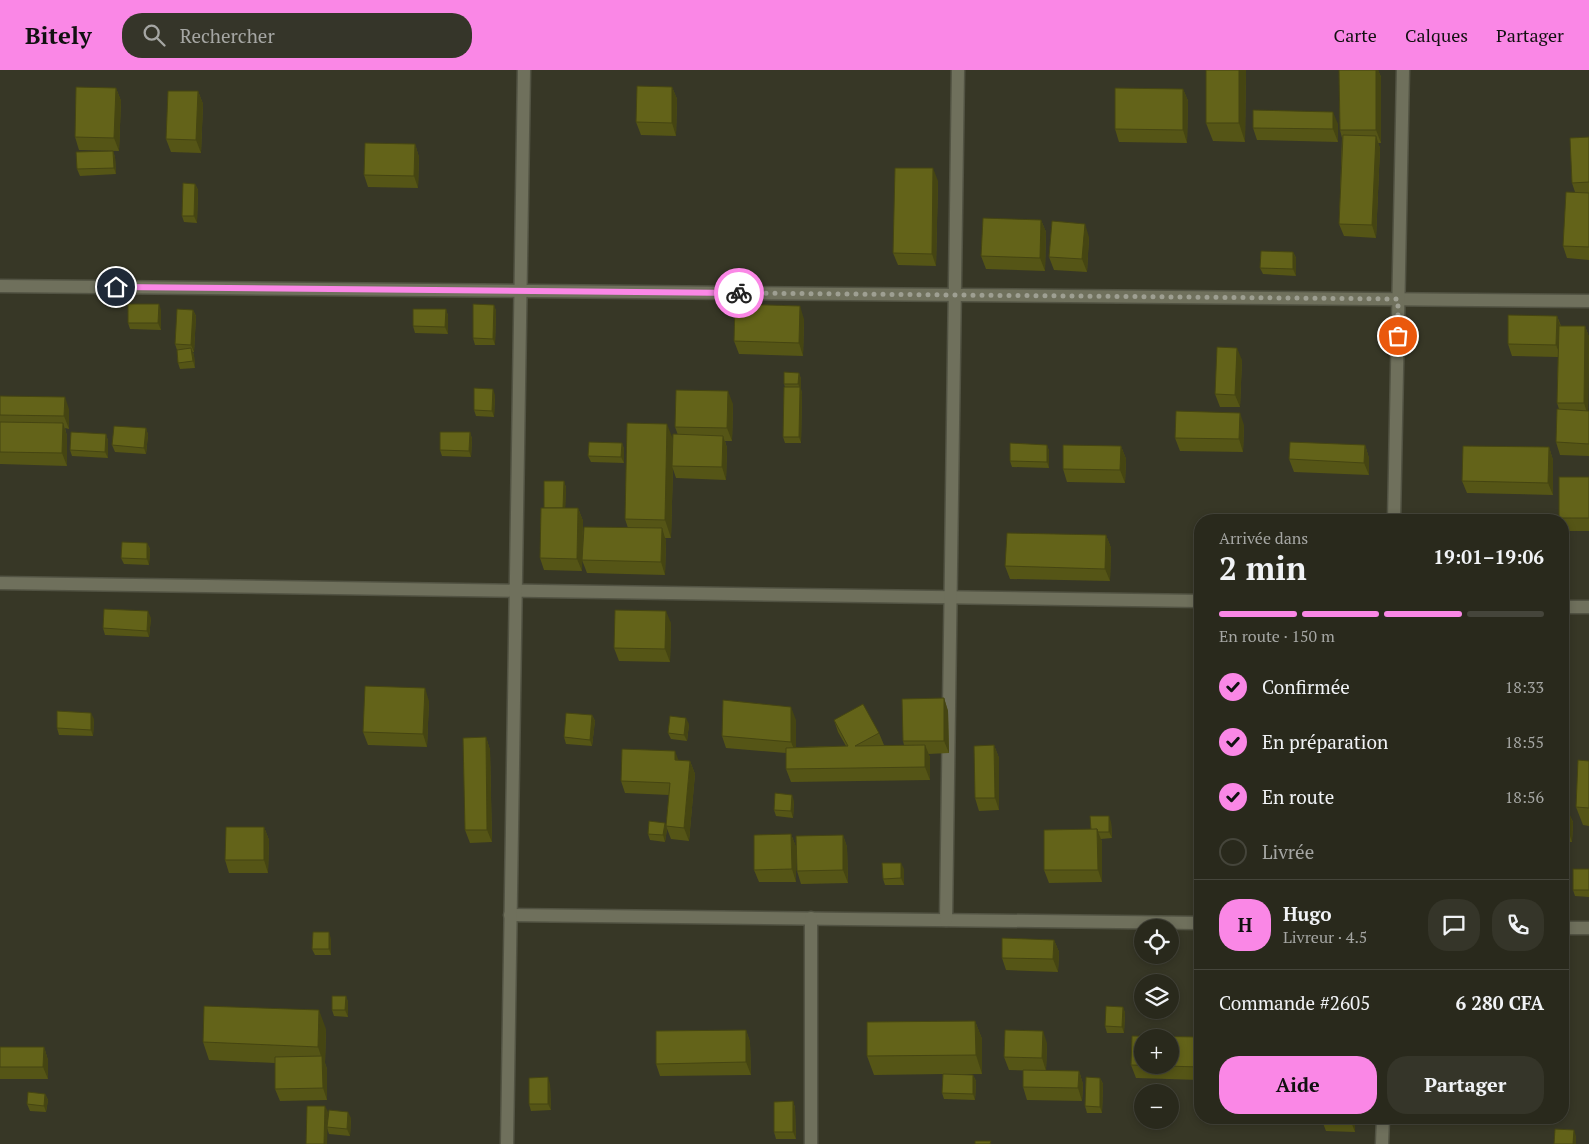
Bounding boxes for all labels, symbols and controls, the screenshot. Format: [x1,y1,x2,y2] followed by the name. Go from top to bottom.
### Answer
[122,13,472,58] search box
[25,19,92,51] text: Bitely
[140,21,168,49] icon: search
[180,23,275,48] text: Rechercher
[1334,23,1377,47] text: Carte
[1405,23,1468,47] text: Calques
[1496,23,1564,47] text: Partager
[95,266,137,308] pin
[714,268,764,318] courier
[102,273,130,301] icon: home
[725,279,753,307] icon: bike
[1377,315,1419,357] pin
[1384,322,1412,350] icon: bag
[1219,527,1308,549] text: Arrivée dans
[1433,544,1544,569] text: 19:01–19:06
[1219,547,1307,589] text: 2 min
[1219,625,1335,647] text: En route · 150 m
[1219,673,1247,701] icon: check
[1262,674,1350,699] text: Confirmée
[1505,676,1544,698] text: 18:33
[1219,728,1247,756] icon: check
[1262,729,1388,754] text: En préparation
[1505,731,1544,753] text: 18:55
[1219,783,1247,811] icon: check
[1262,784,1334,809] text: En route
[1505,786,1544,808] text: 18:56
[1262,839,1314,864] text: Livrée
[1428,899,1480,951] button: chat
[1492,899,1544,951] button: phone
[1283,901,1331,926] text: Hugo
[1238,912,1252,937] text: H
[1134,919,1179,1129] map controls
[1134,919,1179,964] button: locate
[1283,926,1367,948] text: Livreur · 4.5
[1134,974,1179,1019] button: layers
[1219,990,1370,1015] text: Commande #2605
[1455,990,1544,1015] text: 6 280 CFA
[1134,1029,1179,1074] button: +
[1219,1056,1377,1114] button: Aide
[1387,1056,1544,1114] button: Partager
[1134,1084,1179,1129] button: −

